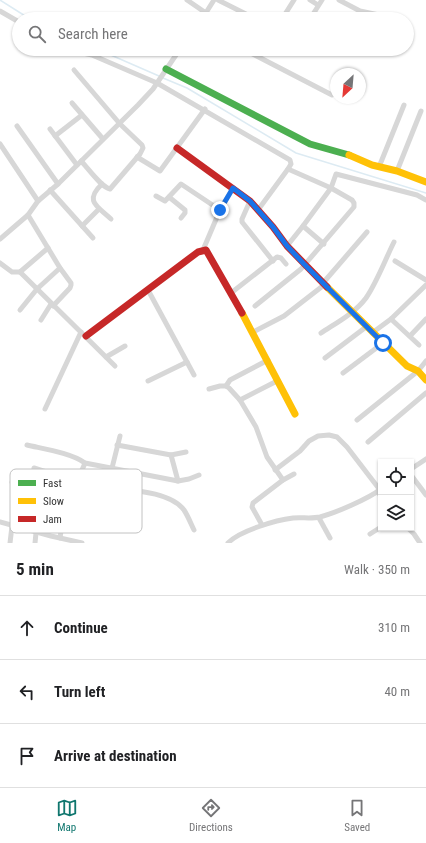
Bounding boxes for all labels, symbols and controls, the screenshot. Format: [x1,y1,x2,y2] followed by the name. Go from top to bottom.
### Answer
[12,12,414,56] search box
[26,23,48,45] icon: search
[58,25,128,43] text: Search here
[330,68,366,104] north arrow
[211,201,229,219] route end
[374,334,392,352] route start
[378,459,414,531] map controls
[378,459,414,495] button: locate
[10,469,142,533] legend
[43,477,62,490] text: Fast
[43,495,64,508] text: Slow
[378,495,414,531] button: layers
[43,513,62,526] text: Jam
[16,559,54,579] text: 5 min
[344,562,410,577] text: Walk · 350 m
[16,617,38,639] icon: ahead
[54,619,108,637] text: Continue
[378,620,410,635] text: 310 m
[16,681,38,703] icon: left
[54,683,105,701] text: Turn left
[384,684,410,699] text: 40 m
[16,745,38,767] icon: arrive
[54,747,177,765] text: Arrive at destination
[56,797,78,834] tab: Map
[189,797,233,834] tab: Directions
[344,797,370,834] tab: Saved

